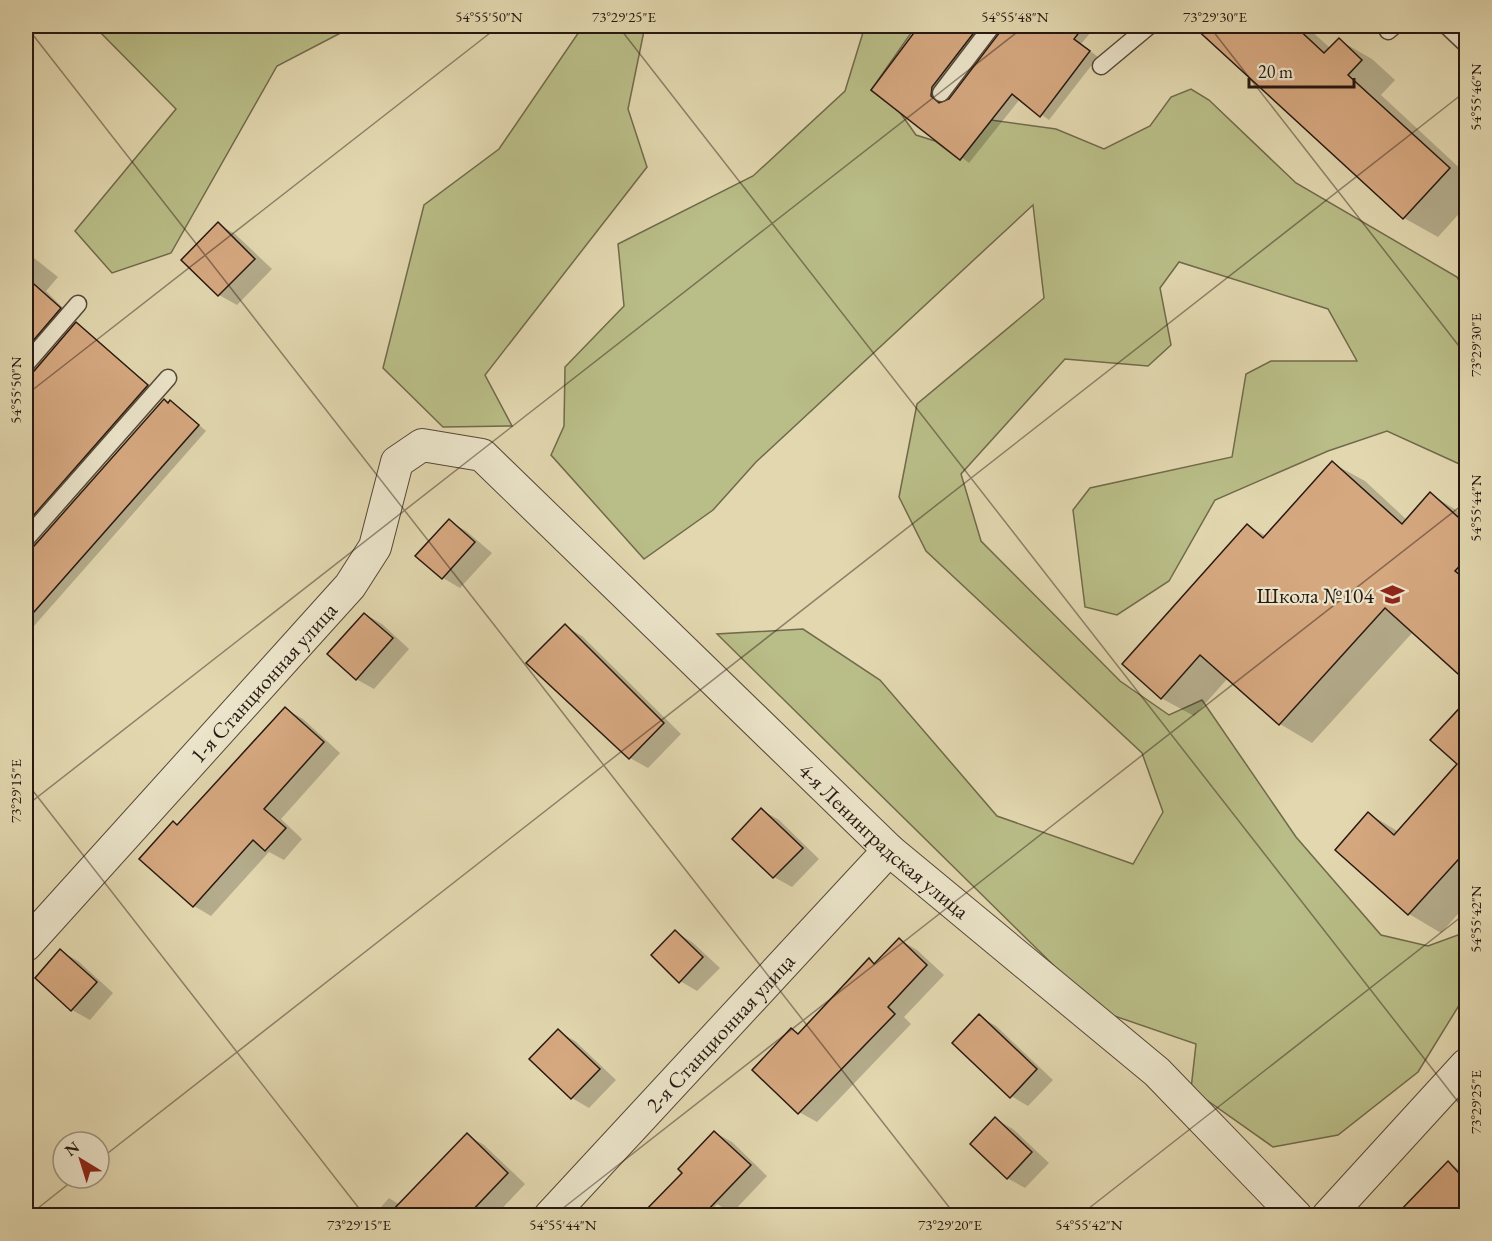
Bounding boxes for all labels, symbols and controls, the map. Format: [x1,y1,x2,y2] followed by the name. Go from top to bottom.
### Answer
[455,7,523,26] text: 54°55'50"N
[592,7,657,26] text: 73°29'25"E
[981,7,1049,26] text: 54°55'48"N
[1183,7,1248,26] text: 73°29'30"E
[1249,51,1354,89] scale bar
[1258,60,1293,83] text: 20 m
[1466,63,1485,131] text: 54°55'46"N
[1466,312,1485,377] text: 73°29'30"E
[6,356,25,424] text: 54°55'50"N
[1466,474,1485,542] text: 54°55'44"N
[1256,581,1374,610] place label: Школа №104
[1379,582,1405,608] school or university icon: Школа №104
[183,596,343,769] street label: 1-я Станционная улица
[793,756,976,925] street label: 4-я Ленинградская улица
[6,758,25,823] text: 73°29'15"E
[1466,885,1485,953] text: 54°55'42"N
[639,947,801,1118] street label: 2-я Станционная улица
[1466,1069,1485,1134] text: 73°29'25"E
[51,1130,111,1190] north arrow
[61,1136,84,1161] text: N
[327,1215,392,1234] text: 73°29'15"E
[529,1215,597,1234] text: 54°55'44"N
[918,1215,983,1234] text: 73°29'20"E
[1055,1215,1123,1234] text: 54°55'42"N

